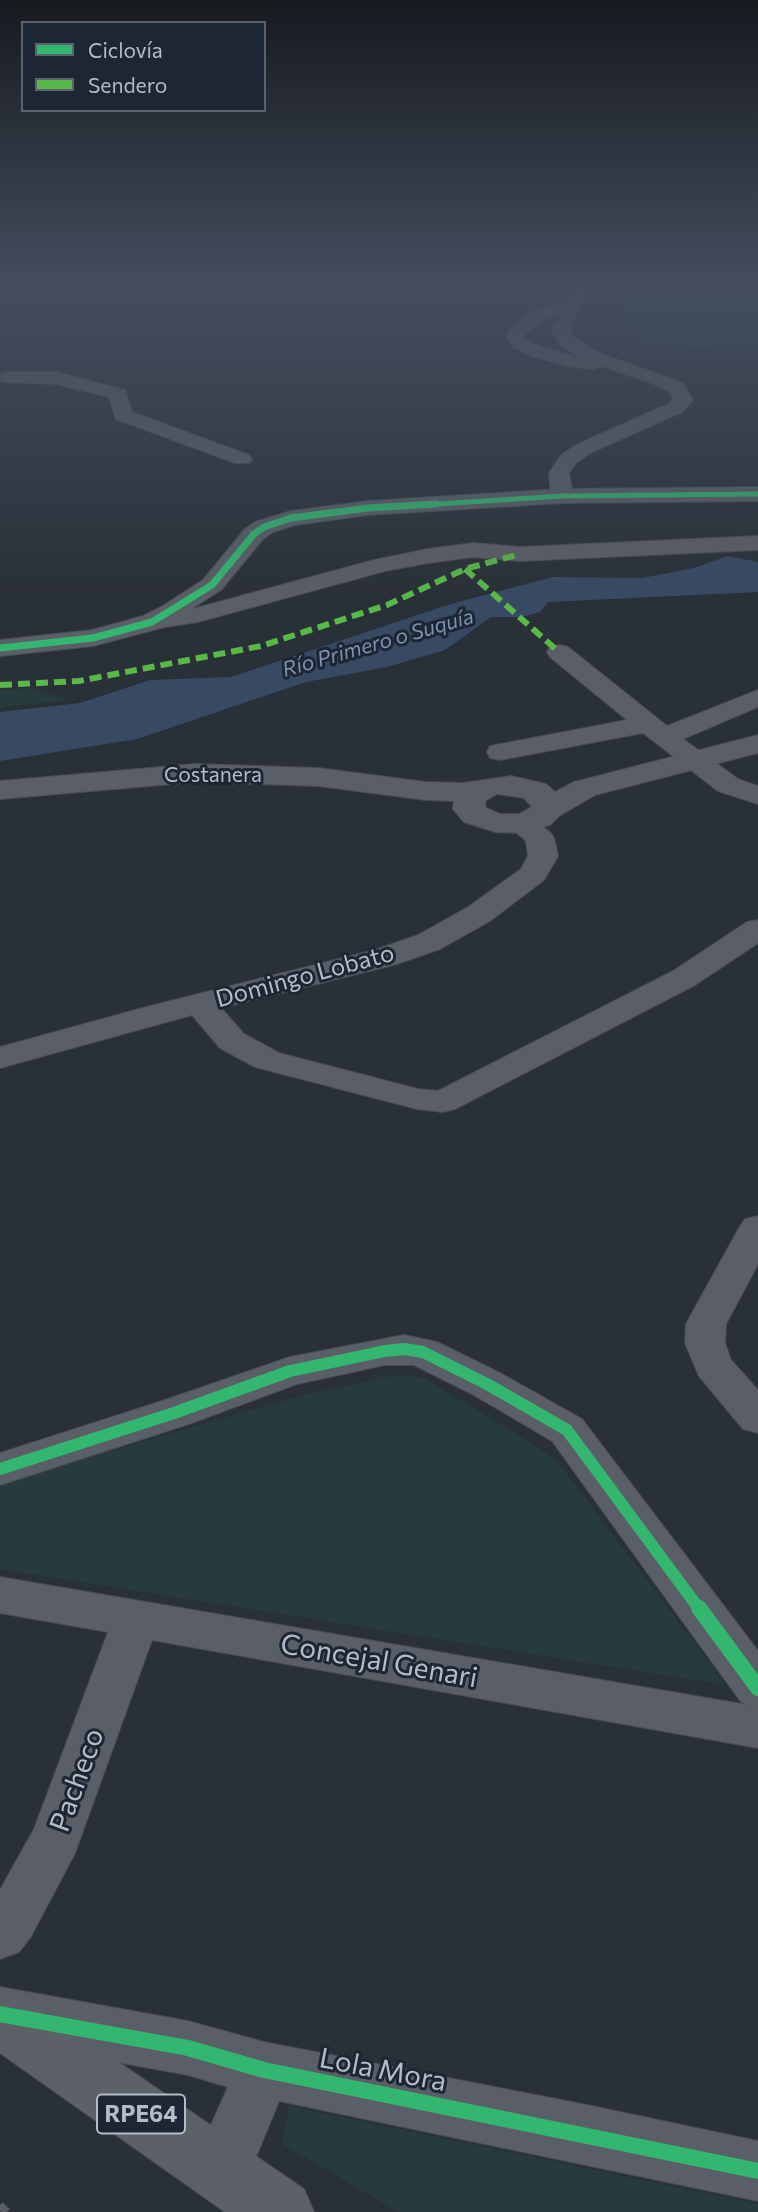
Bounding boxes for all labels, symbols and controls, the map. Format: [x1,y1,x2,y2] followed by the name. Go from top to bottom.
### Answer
[21,21,266,112] legend
[88,37,163,62] text: Ciclovía
[88,72,167,97] text: Sendero
[279,604,477,682] water label: Río Primero o Suquía
[164,762,262,788] street label: Costanera
[213,938,397,1014] street label: Domingo Lobato
[278,1627,480,1695] street label: Concejal Genari
[43,1724,111,1836] street label: Pacheco
[317,2041,449,2099] street label: Lola Mora
[97,2094,185,2134] road number: RPE64

